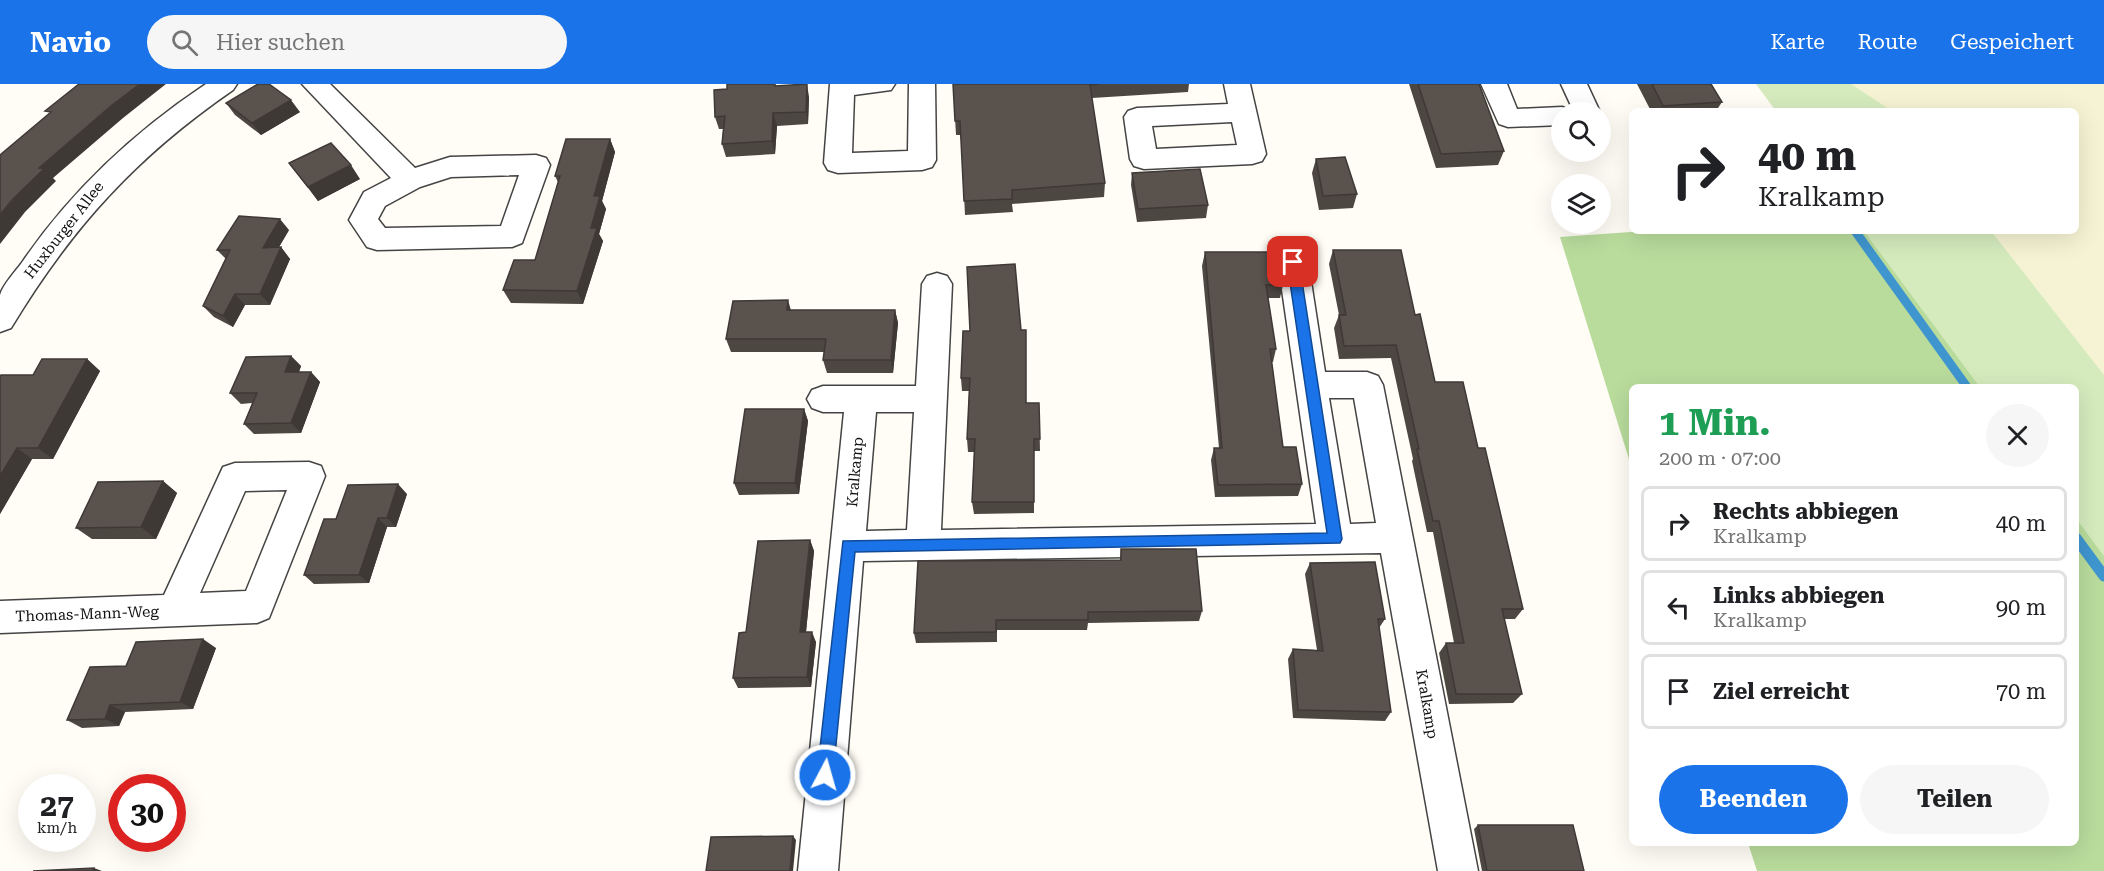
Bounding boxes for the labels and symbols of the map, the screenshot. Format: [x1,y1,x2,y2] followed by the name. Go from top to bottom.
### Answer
[20,178,108,282] street label: Huxburger Allee
[1267,236,1318,287] pin
[843,436,867,508] street label: Kralkamp
[15,602,160,625] street label: Thomas-Mann-Weg
[1412,668,1442,740] street label: Kralkamp
[793,743,857,807] position arrow
[108,774,186,852] speed limit sign: 30

